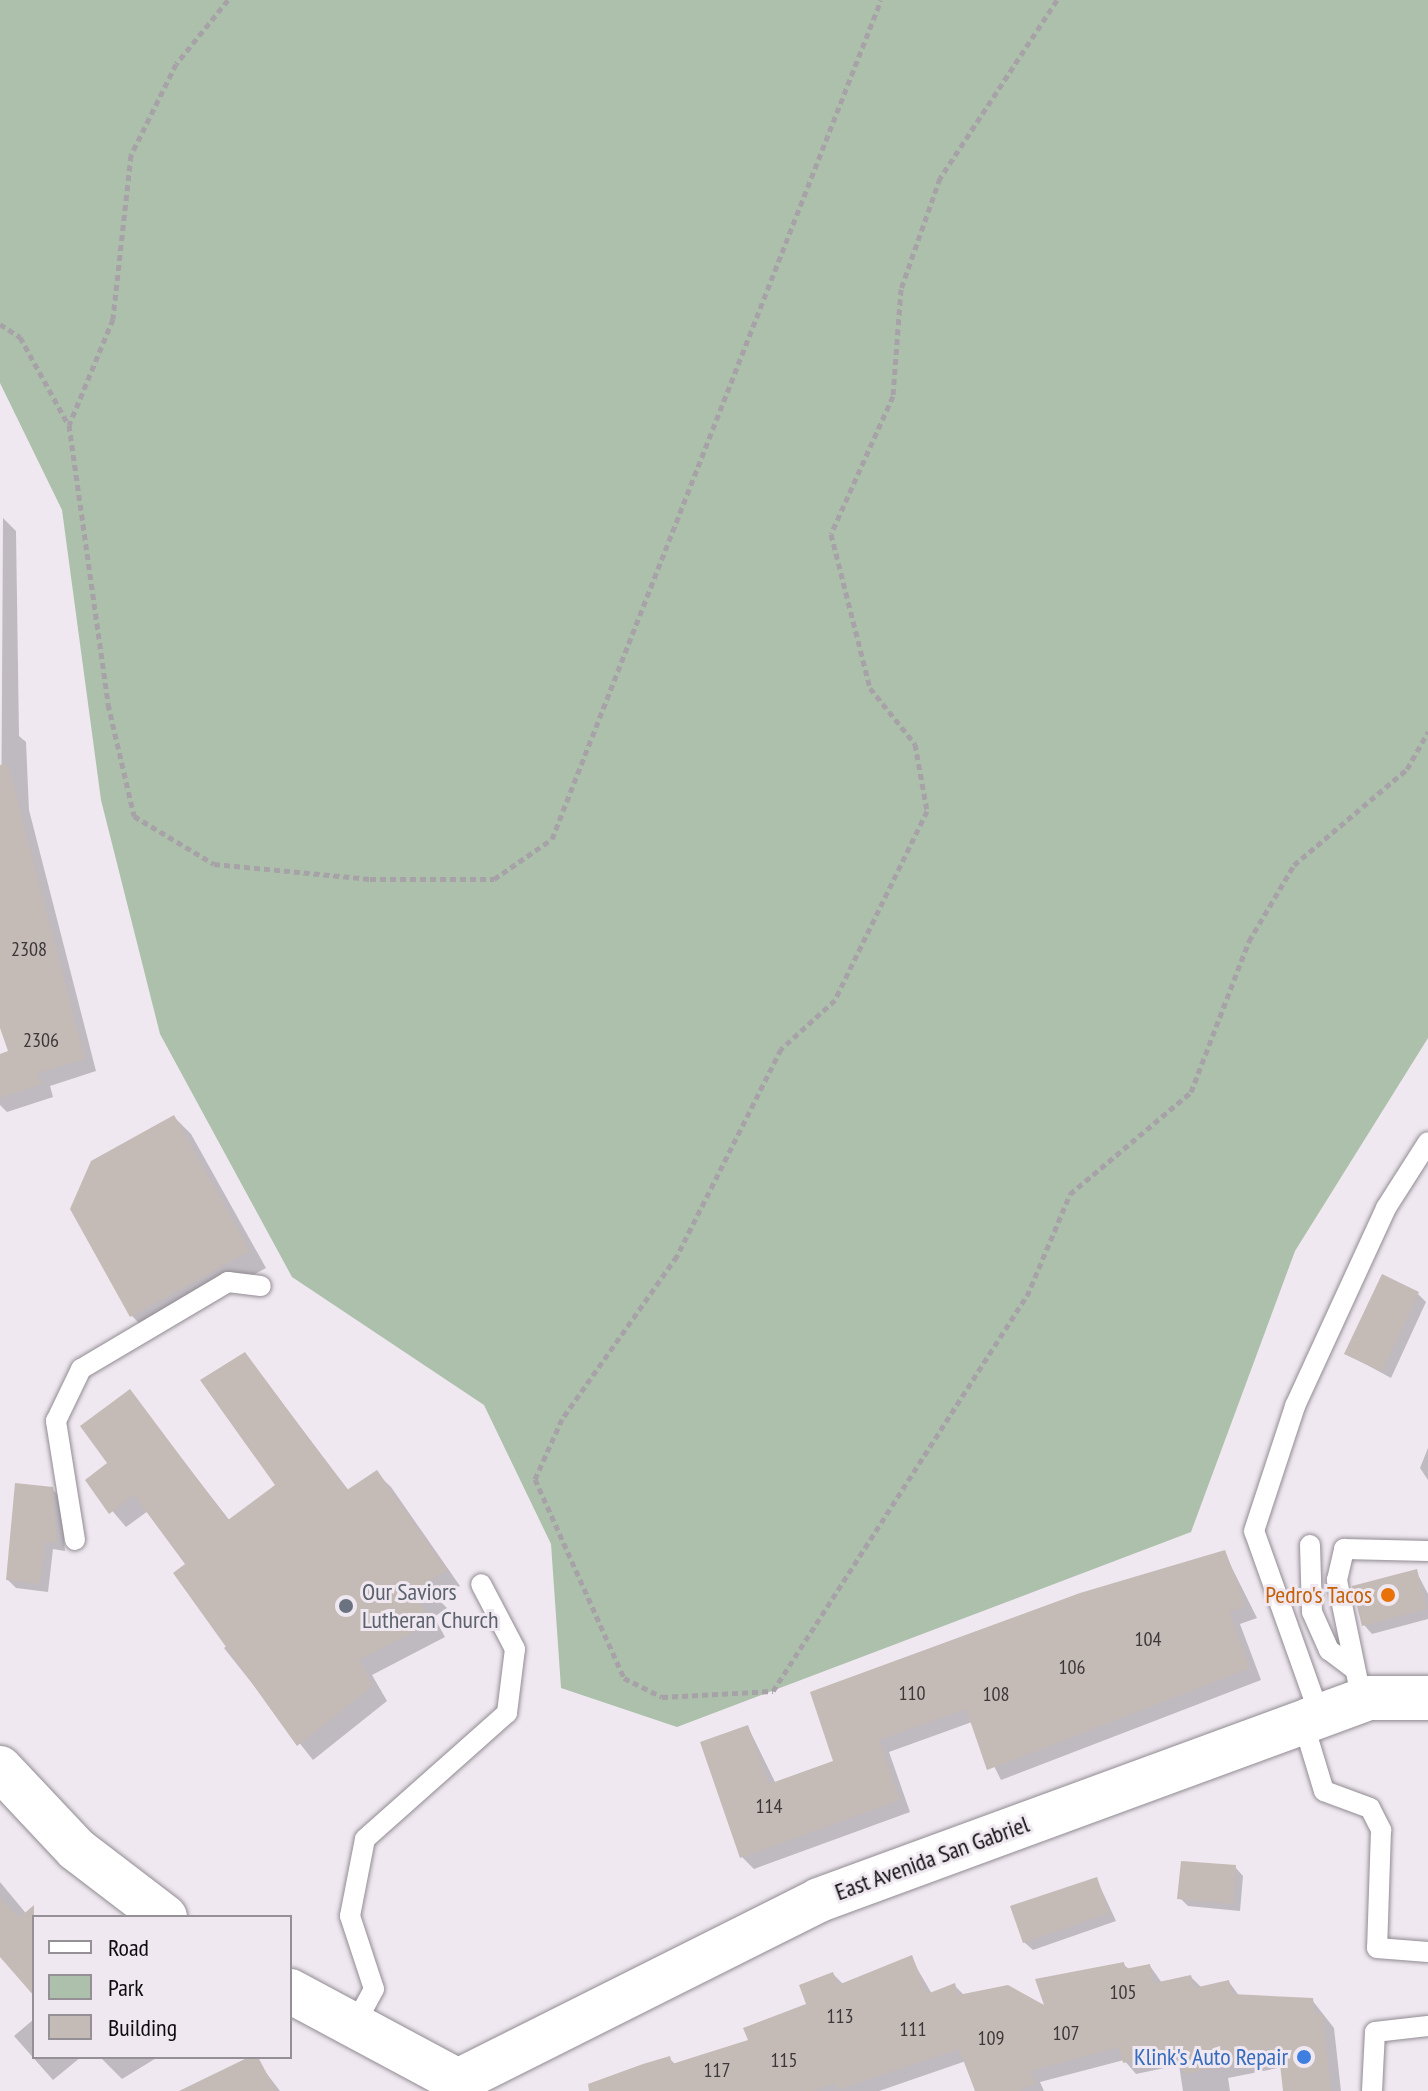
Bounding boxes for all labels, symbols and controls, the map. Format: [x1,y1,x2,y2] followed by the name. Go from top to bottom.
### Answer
[11,937,47,961] house number: 2308
[23,1028,59,1052] house number: 2306
[362,1578,499,1634] place label: Our Saviors Lutheran Church
[1265,1581,1372,1609] place label: Pedro's Tacos
[1379,1586,1397,1604] marker: Pedro's Tacos
[337,1597,355,1615] marker: Our Saviors Lutheran Church
[1135,1627,1161,1651] house number: 104
[1059,1655,1085,1679] house number: 106
[899,1681,925,1705] house number: 110
[983,1682,1009,1706] house number: 108
[756,1794,782,1818] house number: 114
[831,1809,1033,1907] street label: East Avenida San Gabriel
[32,1915,292,2059] legend
[108,1932,149,1963] text: Road
[108,1972,144,2003] text: Park
[1110,1980,1136,2004] house number: 105
[827,2004,853,2028] house number: 113
[108,2012,177,2043] text: Building
[900,2017,926,2041] house number: 111
[1053,2021,1079,2045] house number: 107
[978,2026,1004,2050] house number: 109
[1133,2043,1288,2071] place label: Klink's Auto Repair
[771,2048,797,2072] house number: 115
[1295,2048,1313,2066] marker: Klink's Auto Repair
[704,2058,730,2082] house number: 117

